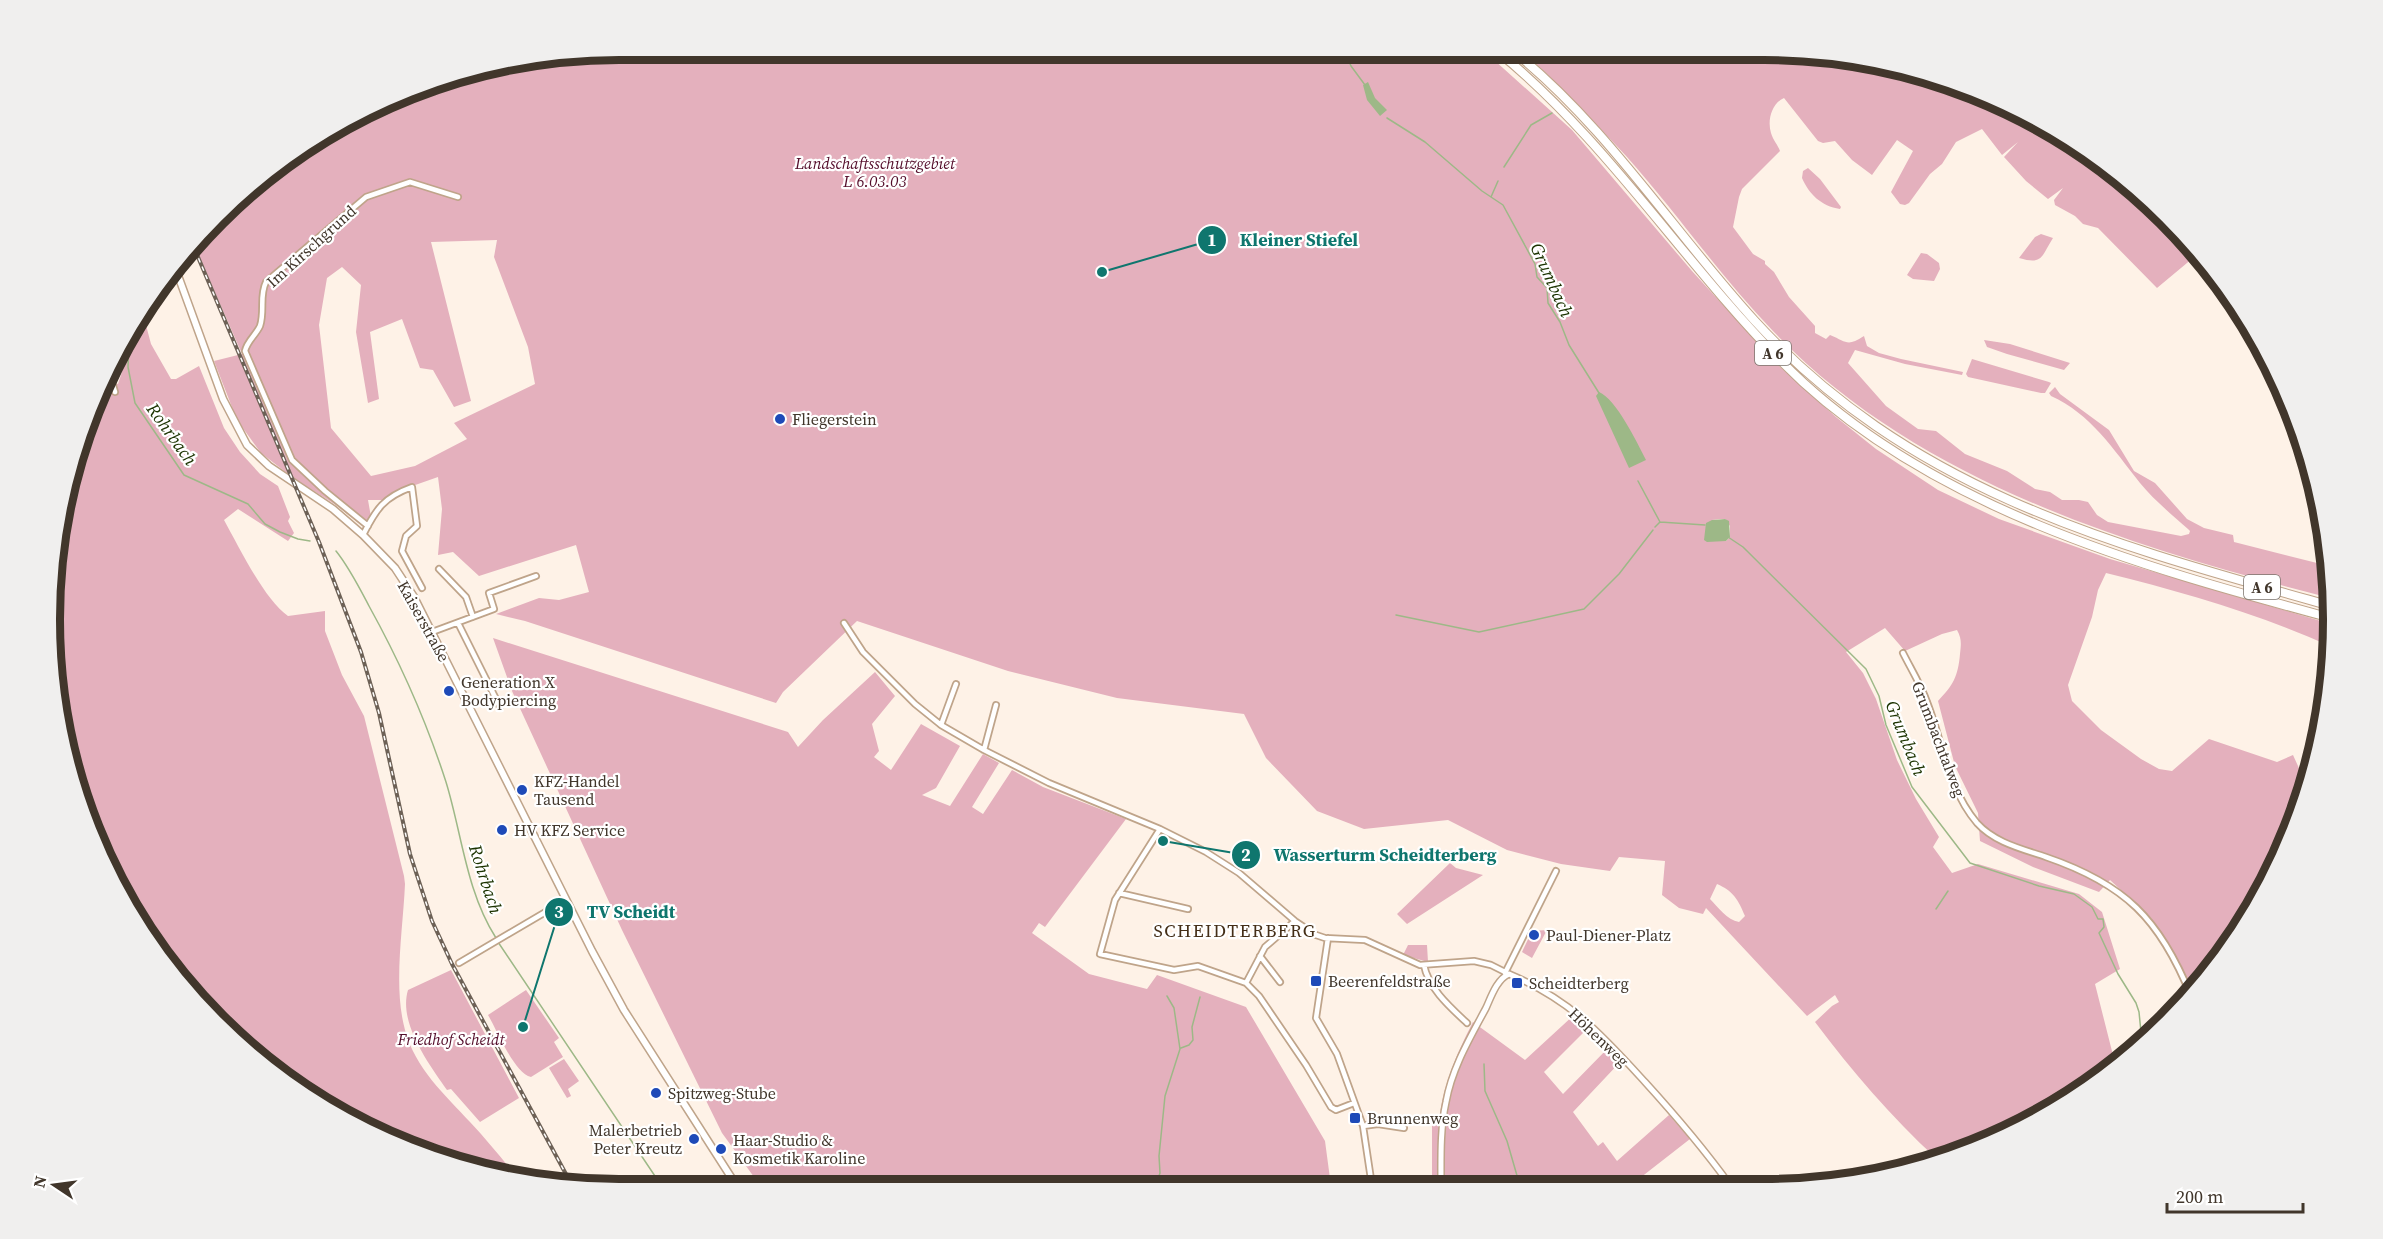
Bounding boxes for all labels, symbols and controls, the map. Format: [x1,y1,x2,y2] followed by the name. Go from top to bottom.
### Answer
[794,152,956,192] park label: Landschaftsschutzgebiet L 6.03.03
[261,200,361,292] street label: Im Kirschgrund
[1197,222,1370,258] callout: Kleiner Stiefel
[1207,227,1217,252] text: 1
[1240,227,1358,252] text: Kleiner Stiefel
[1525,239,1580,321] water label: Grumbach
[1755,341,1791,365] road number: A 6
[140,397,203,470] water label: Rohrbach
[792,408,877,430] place label: Fliegerstein
[773,412,787,426] marker: Fliegerstein
[2244,575,2280,599] road number: A 6
[393,576,455,666] street label: Kaiserstraße
[461,671,556,711] place label: Generation X Bodypiercing
[1907,678,1971,800] street label: Grumbachtalweg
[442,684,456,698] marker: Generation X Bodypiercing
[1880,697,1932,780] water label: Grumbach
[534,770,620,810] place label: KFZ-Handel Tausend
[515,783,529,797] marker: KFZ-Handel Tausend
[514,819,625,841] place label: HV KFZ Service
[495,823,509,837] marker: HV KFZ Service
[1231,837,1508,873] callout: Wasserturm Scheidterberg
[463,840,509,917] water label: Rohrbach
[1241,842,1251,867] text: 2
[1273,842,1497,867] text: Wasserturm Scheidterberg
[544,894,687,930] callout: TV Scheidt
[554,899,564,924] text: 3
[587,899,676,924] text: TV Scheidt
[1153,918,1317,943] district label: SCHEIDTERBERG
[1546,924,1671,946] place label: Paul-Diener-Platz
[1527,928,1541,942] marker: Paul-Diener-Platz
[1328,970,1451,992] place label: Beerenfeldstraße
[1529,972,1629,994] place label: Scheidterberg
[1309,974,1323,988] marker: Beerenfeldstraße
[1510,976,1524,990] marker: Scheidterberg
[1564,1003,1634,1071] street label: Höhenweg
[397,1028,505,1050] park label: Friedhof Scheidt
[668,1082,776,1104] place label: Spitzweg-Stube
[649,1086,663,1100] marker: Spitzweg-Stube
[1367,1107,1458,1129] place label: Brunnenweg
[1348,1111,1362,1125] marker: Brunnenweg
[589,1119,682,1159] place label: Malerbetrieb Peter Kreutz
[733,1129,865,1169] place label: Haar-Studio & Kosmetik Karoline
[687,1132,701,1146] marker: Malerbetrieb Peter Kreutz
[714,1142,728,1156] marker: Haar-Studio & Kosmetik Karoline
[24,1155,84,1215] north arrow
[27,1173,51,1190] text: N
[2167,1176,2304,1214] scale bar
[2176,1184,2223,1209] text: 200 m

